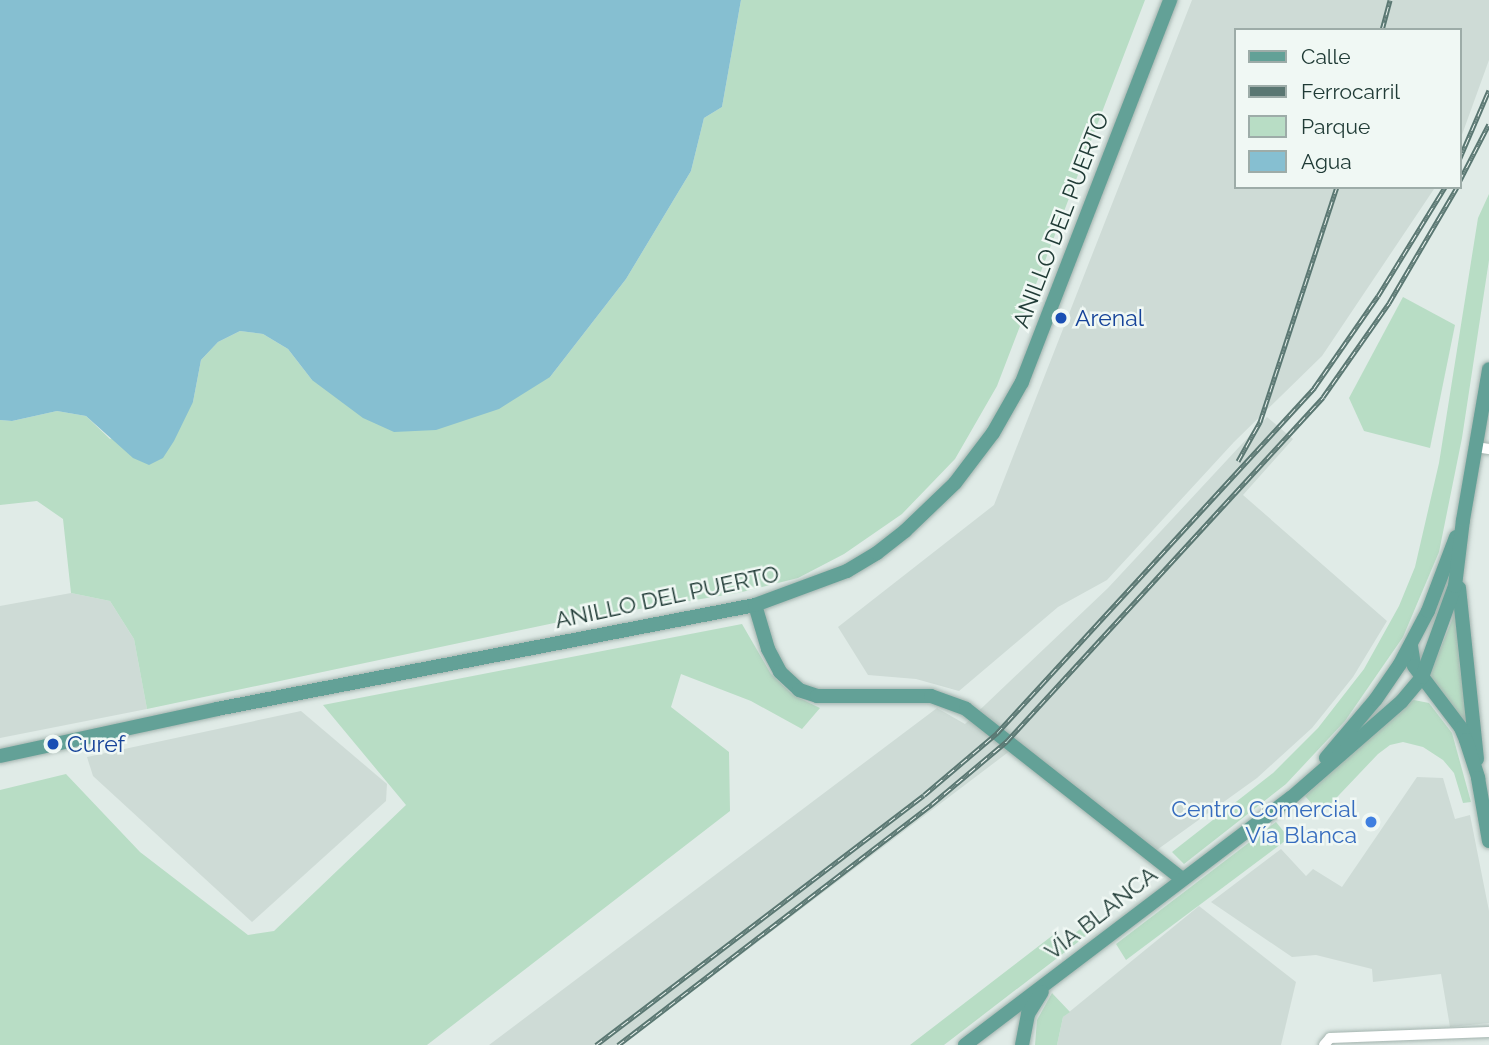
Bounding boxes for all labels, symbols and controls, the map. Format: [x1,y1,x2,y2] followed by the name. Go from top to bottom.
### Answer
[1234,28,1461,189] legend
[1301,44,1351,69] text: Calle
[1301,79,1400,104] text: Ferrocarril
[1007,108,1115,332] street label: ANILLO DEL PUERTO
[1301,114,1370,139] text: Parque
[1301,149,1352,174] text: Agua
[1075,304,1144,332] place label: Arenal
[1053,310,1069,326] marker: Arenal
[552,560,782,634] street label: ANILLO DEL PUERTO
[67,730,125,758] place label: Curef
[45,736,61,752] marker: Curef
[1171,795,1357,849] place label: Centro Comercial Vía Blanca
[1363,814,1379,830] marker: Centro Comercial Vía Blanca
[1039,860,1163,966] street label: VÍA BLANCA

